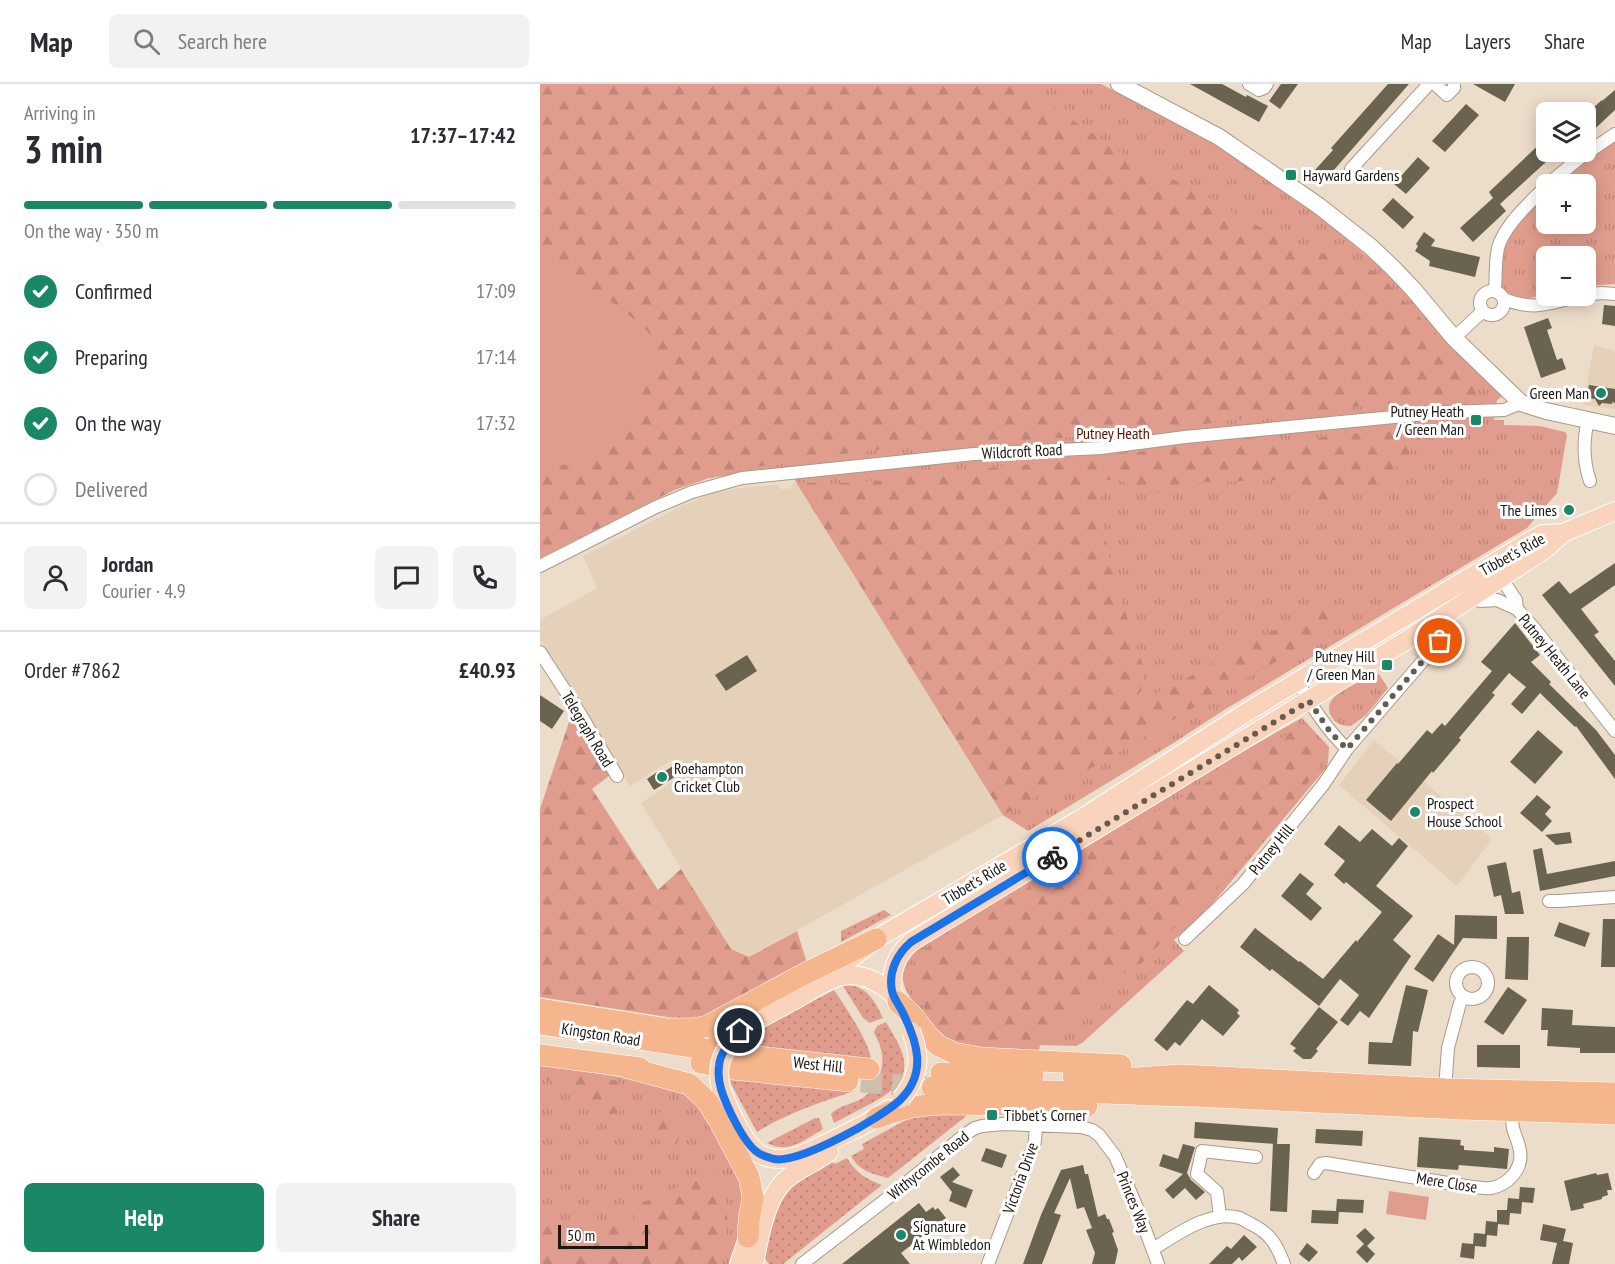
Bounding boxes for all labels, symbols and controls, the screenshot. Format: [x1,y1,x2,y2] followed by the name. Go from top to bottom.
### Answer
[109,14,529,68] search box
[30,23,73,60] text: Map
[130,25,163,58] icon: search
[178,27,267,55] text: Search here
[1401,28,1432,55] text: Map
[1465,28,1511,55] text: Layers
[1544,28,1585,55] text: Share
[24,100,96,126] text: Arriving in
[1536,102,1596,306] map controls
[1536,102,1596,162] button: layers
[410,121,516,149] text: 17:37–17:42
[24,123,103,174] text: 3 min
[1303,165,1399,185] place label: Hayward Gardens
[1284,168,1298,182] marker: Hayward Gardens
[1536,174,1596,234] button: +
[24,218,159,244] text: On the way · 350 m
[1536,246,1596,306] button: −
[24,275,57,308] icon: check
[75,277,152,305] text: Confirmed
[476,278,516,304] text: 17:09
[24,341,57,374] icon: check
[75,343,148,371] text: Preparing
[476,344,516,370] text: 17:14
[1530,383,1589,403] place label: Green Man
[1594,386,1608,400] marker: Green Man
[1391,401,1464,439] place label: Putney Heath / Green Man
[24,407,57,440] icon: check
[75,409,161,437] text: On the way
[476,410,516,436] text: 17:32
[1469,413,1483,427] marker: Putney Heath / Green Man
[1076,423,1150,443] park label: Putney Heath
[981,439,1063,463] street label: Wildcroft Road
[75,475,148,503] text: Delivered
[1500,500,1557,520] place label: The Limes
[1562,503,1576,517] marker: The Limes
[1476,528,1548,580] street label: Tibbet's Ride
[24,546,87,609] button: person
[375,546,438,609] button: chat
[453,546,516,609] button: phone
[102,550,153,578] text: Jordan
[102,578,186,604] text: Courier · 4.9
[1515,610,1595,702] street label: Putney Heath Lane
[1414,615,1465,666] pin
[1423,624,1456,657] icon: bag
[1307,646,1375,684] place label: Putney Hill / Green Man
[24,656,121,684] text: Order #7862
[459,656,516,684] text: £40.93
[1380,658,1394,672] marker: Putney Hill / Green Man
[558,688,618,771] street label: Telegraph Road
[674,758,744,796] place label: Roehampton Cricket Club
[655,770,669,784] marker: Roehampton Cricket Club
[1427,793,1502,831] place label: Prospect House School
[1408,805,1422,819] marker: Prospect House School
[1244,819,1298,879] street label: Putney Hill
[1022,827,1082,887] courier
[1036,841,1069,874] icon: bike
[938,855,1010,909] street label: Tibbet's Ride
[714,1005,765,1056] pin
[723,1014,756,1047] icon: home
[560,1018,642,1050] street label: Kingston Road
[792,1051,844,1077] street label: West Hill
[1004,1105,1087,1125] place label: Tibbet's Corner
[985,1108,999,1122] marker: Tibbet's Corner
[883,1126,973,1204] street label: Withycombe Road
[998,1140,1042,1217] street label: Victoria Drive
[1415,1167,1479,1197] street label: Mere Close
[1113,1168,1155,1236] street label: Princes Way
[24,1183,264,1252] button: Help
[276,1183,516,1252] button: Share
[913,1216,991,1254] place label: Signature At Wimbledon
[558,1222,648,1250] scale bar
[567,1225,595,1245] text: 50 m
[894,1228,908,1242] marker: Signature At Wimbledon

